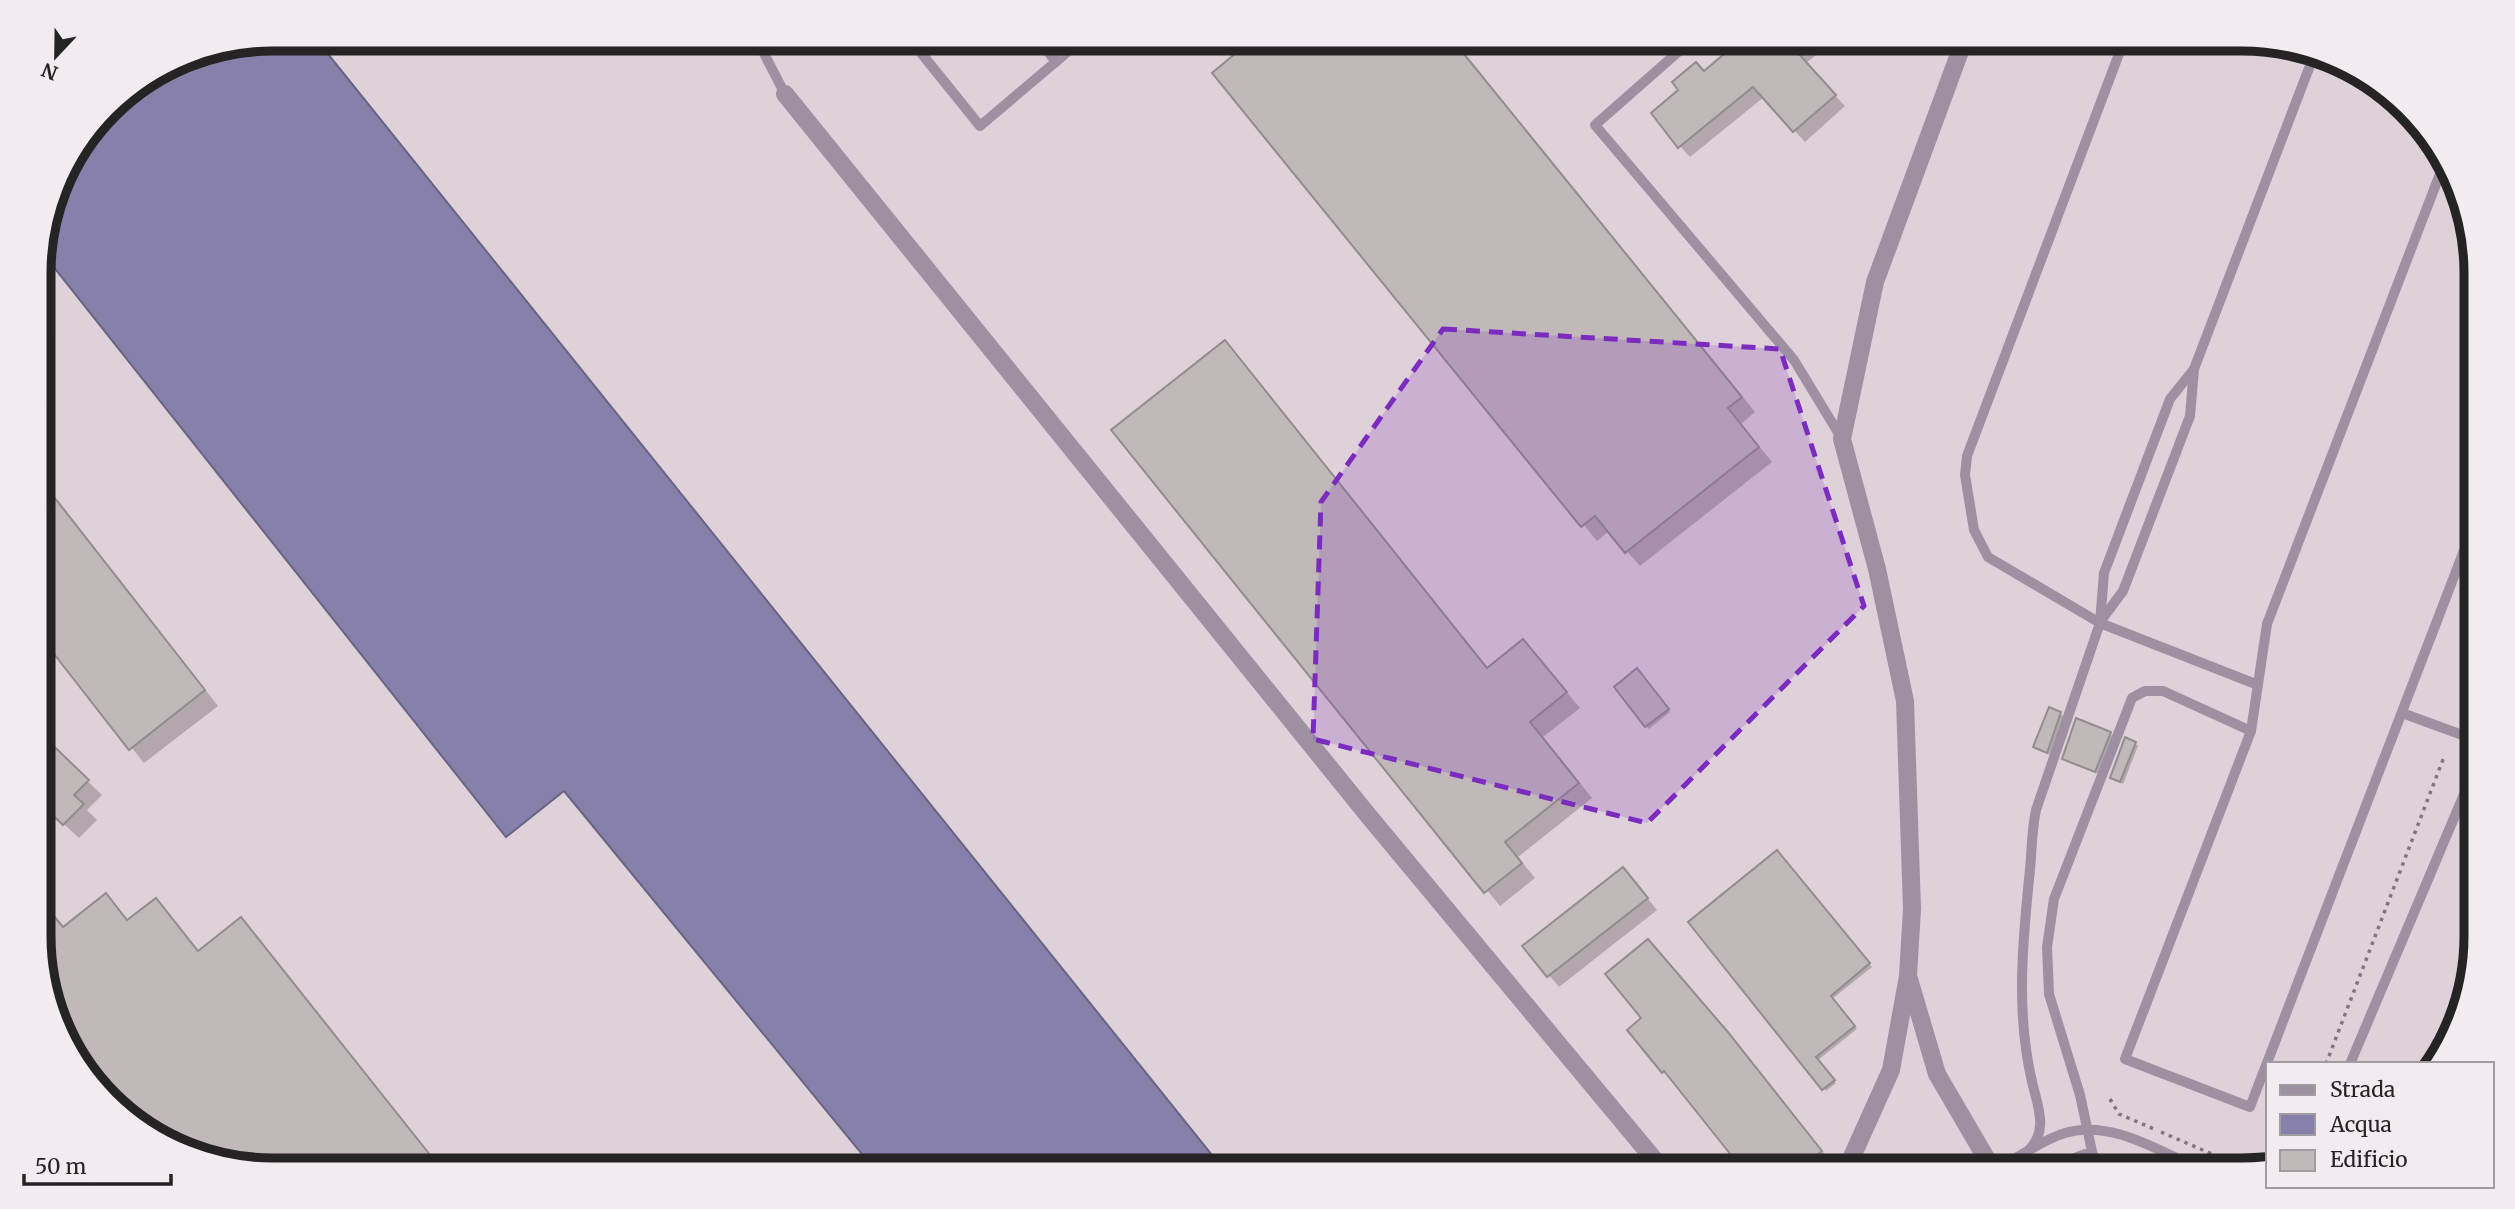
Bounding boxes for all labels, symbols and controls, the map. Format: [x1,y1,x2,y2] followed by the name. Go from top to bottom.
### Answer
[21,21,91,91] north arrow
[38,58,61,86] text: N
[2266,1062,2494,1188] legend
[2330,1076,2395,1103] text: Strada
[2329,1111,2392,1138] text: Acqua
[24,1142,172,1186] scale bar
[2330,1146,2407,1173] text: Edificio
[35,1153,86,1180] text: 50 m

